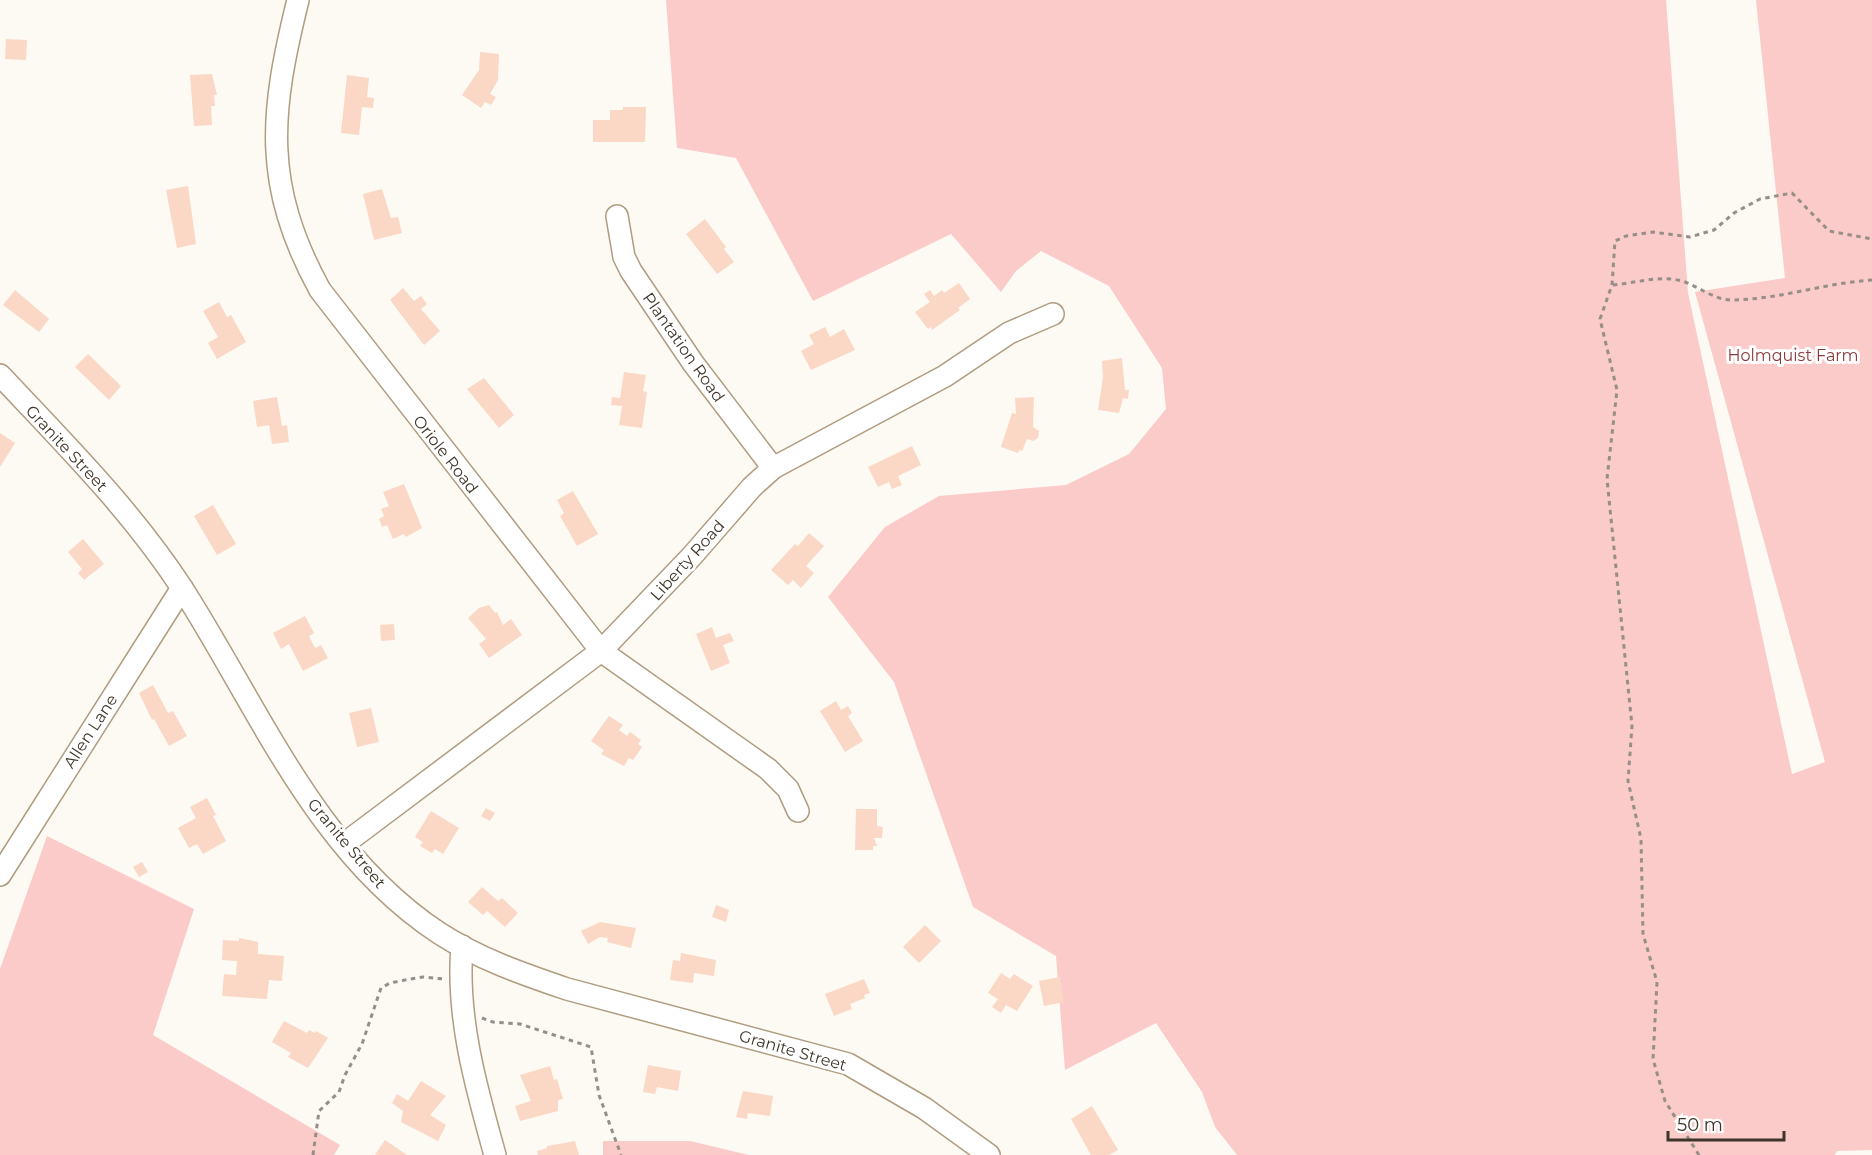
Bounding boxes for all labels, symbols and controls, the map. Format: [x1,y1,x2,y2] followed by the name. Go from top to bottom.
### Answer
[639,289,728,406] street label: Plantation Road
[1727,346,1859,365] park label: Holmquist Farm
[22,401,112,496] street label: Granite Street
[409,411,482,497] street label: Oriole Road
[646,516,728,604] street label: Liberty Road
[60,691,121,772] street label: Allen Lane
[304,795,390,892] street label: Granite Street
[737,1026,849,1075] street label: Granite Street
[1668,1104,1784,1142] scale bar
[1677,1114,1723,1136] text: 50 m

